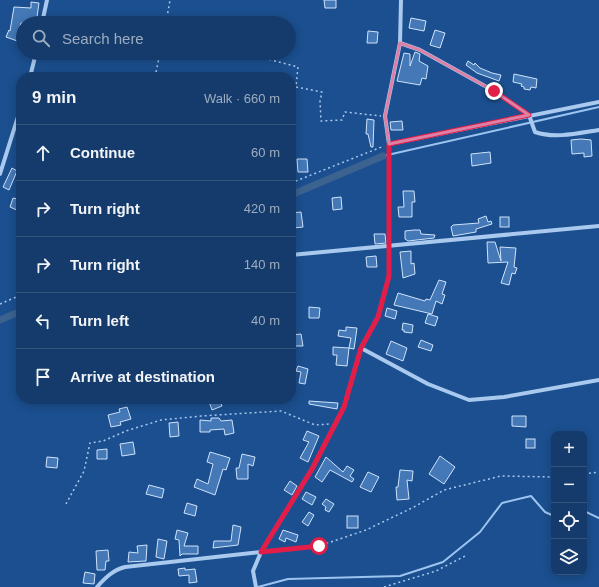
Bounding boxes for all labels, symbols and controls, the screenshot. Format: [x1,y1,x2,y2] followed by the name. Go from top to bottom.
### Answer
[16,16,296,60] search box
[30,27,52,49] icon: search
[62,30,144,47] text: Search here
[485,82,503,100] route end
[32,88,76,107] text: 9 min
[204,91,280,106] text: Walk · 660 m
[32,142,54,164] icon: ahead
[70,144,135,161] text: Continue
[251,145,280,160] text: 60 m
[32,198,54,220] icon: right
[70,200,140,217] text: Turn right
[244,201,280,216] text: 420 m
[32,254,54,276] icon: right
[70,256,140,273] text: Turn right
[244,257,280,272] text: 140 m
[32,310,54,332] icon: left
[70,312,129,329] text: Turn left
[251,313,280,328] text: 40 m
[32,366,54,388] icon: arrive
[70,368,215,385] text: Arrive at destination
[551,431,587,575] map controls
[551,431,587,467] button: +
[551,467,587,503] button: −
[551,503,587,539] button: locate
[310,537,328,555] route start
[551,539,587,575] button: layers

